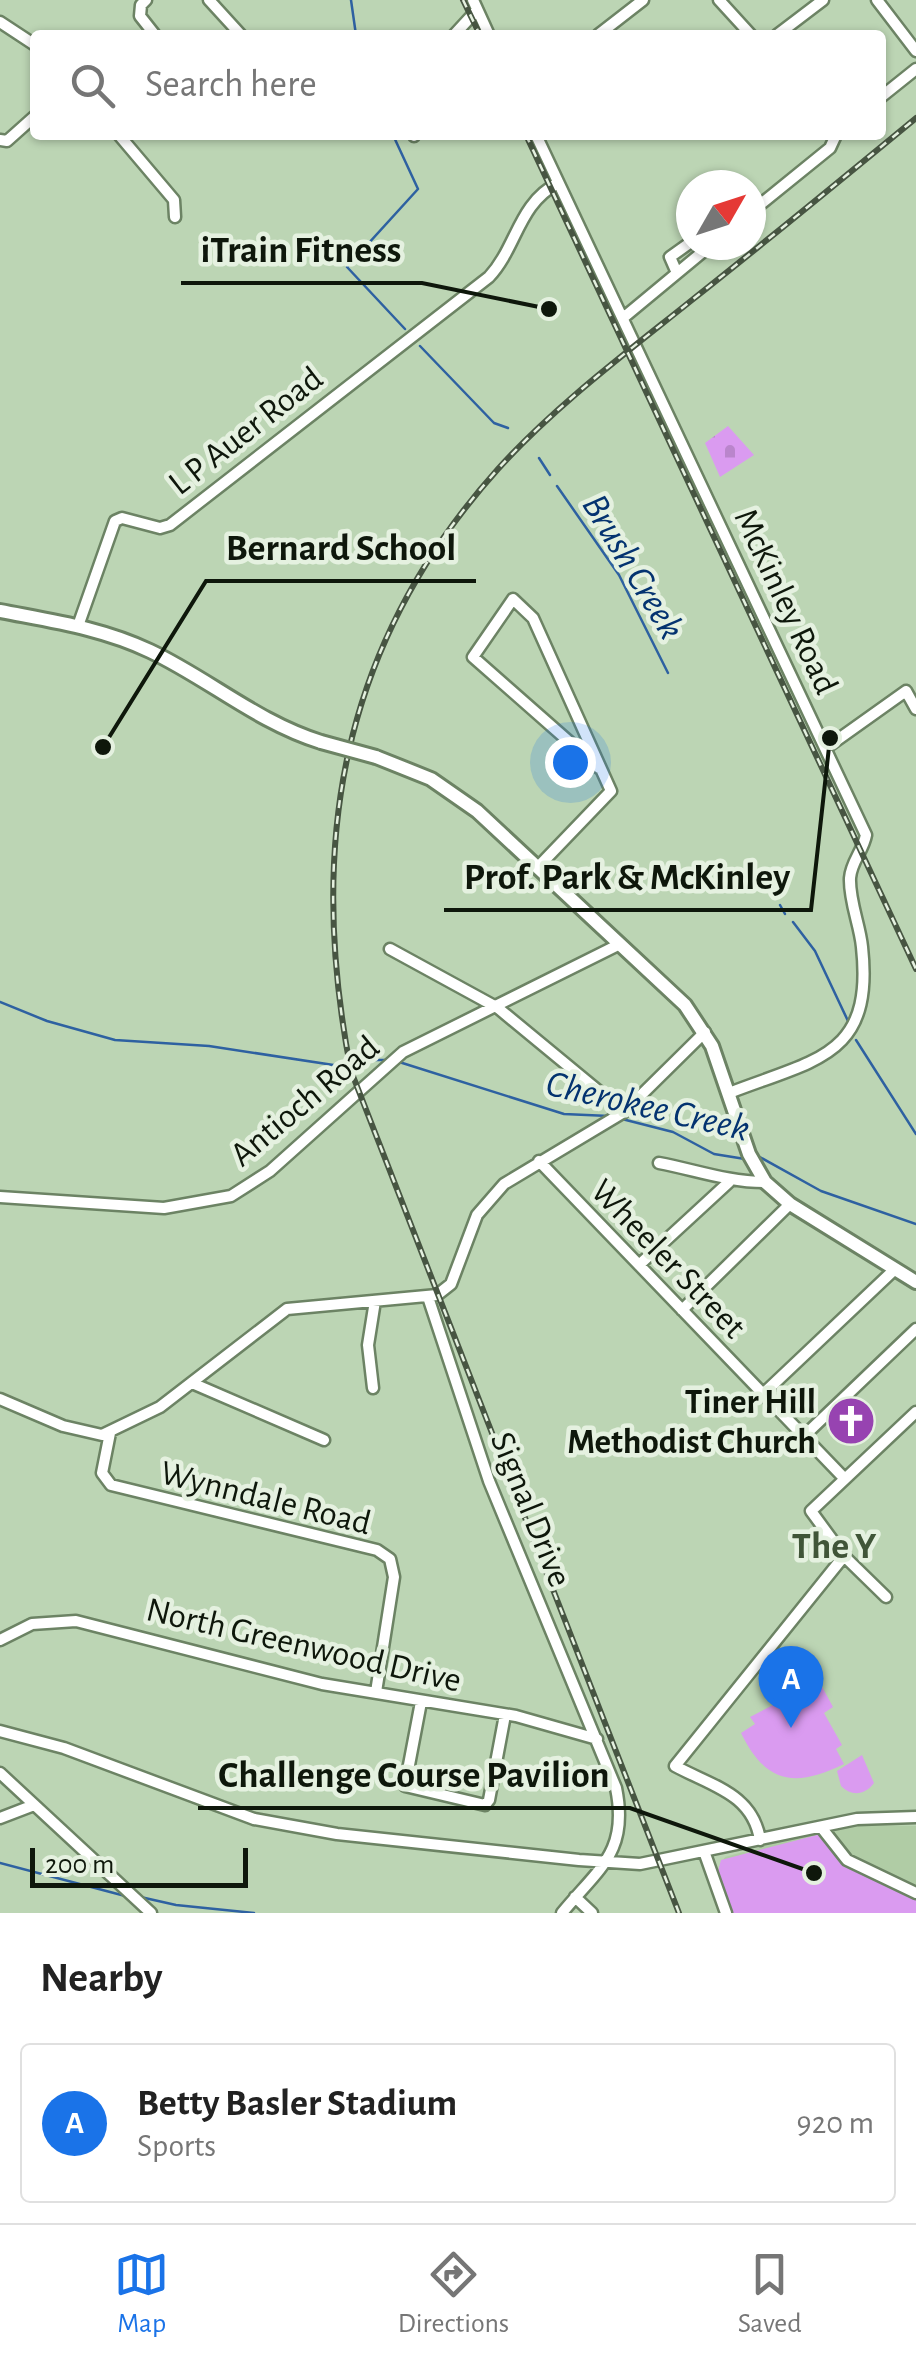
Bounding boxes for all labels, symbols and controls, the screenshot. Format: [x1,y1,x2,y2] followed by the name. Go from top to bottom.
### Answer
[30,30,886,140] search box
[65,58,120,113] icon: search
[145,66,317,104] text: Search here
[676,170,766,260] north arrow
[181,215,422,283] callout: iTrain Fitness
[201,232,401,270] text: iTrain Fitness
[162,361,329,502] street label: L P Auer Road
[574,488,690,646] water label: Brush Creek
[727,504,844,700] street label: McKinley Road
[206,513,476,581] callout: Bernard School
[226,530,456,568] text: Bernard School
[545,737,596,788] your location
[444,842,811,910] callout: Prof. Park & McKinley
[464,859,790,897] text: Prof. Park & McKinley
[224,1029,386,1173] street label: Antioch Road
[542,1065,753,1149] water label: Cherokee Creek
[584,1173,752,1345] street label: Wheeler Street
[567,1385,816,1460] place label: Tiner Hill Methodist Church
[825,1395,877,1447] church icon: Tiner Hill Methodist Church
[484,1427,577,1592] street label: Signal Drive
[157,1455,374,1542] street label: Wynndale Road
[792,1528,877,1566] district label: The Y
[143,1592,464,1699] street label: North Greenwood Drive
[758,1646,824,1728] pin: A
[198,1740,630,1808] callout: Challenge Course Pavilion
[218,1757,610,1795] text: Challenge Course Pavilion
[30,1843,248,1888] scale bar
[45,1851,114,1879] text: 200 m
[40,1957,163,1999] text: Nearby
[137,2085,457,2123] text: Betty Basler Stadium
[65,2107,84,2139] text: A
[797,2107,874,2139] text: 920 m
[137,2130,216,2162] text: Sports
[114,2247,169,2341] tab: Map
[398,2247,509,2341] tab: Directions
[738,2247,802,2341] tab: Saved

